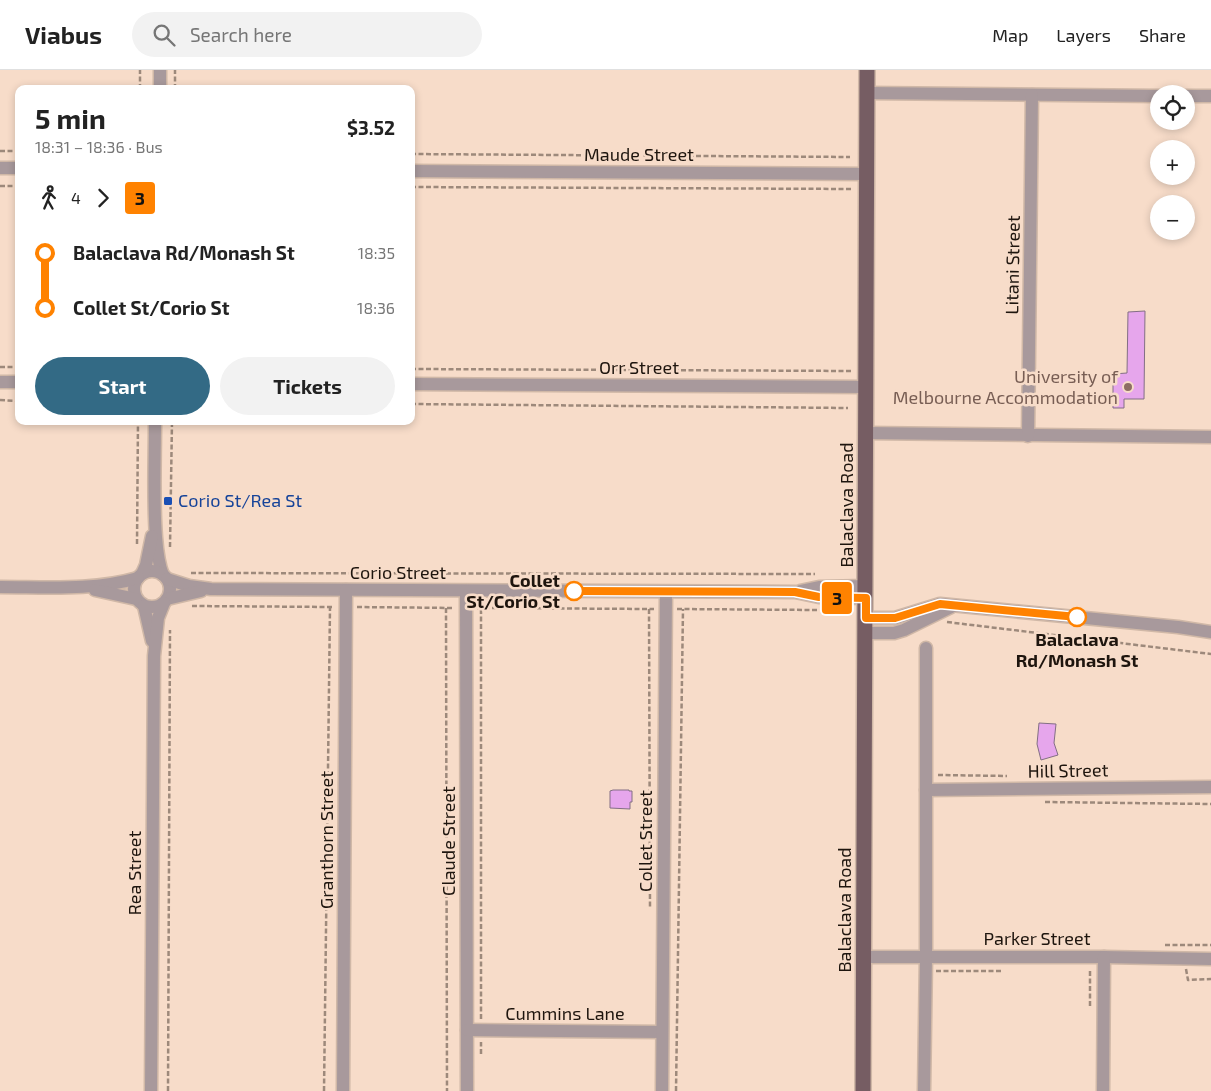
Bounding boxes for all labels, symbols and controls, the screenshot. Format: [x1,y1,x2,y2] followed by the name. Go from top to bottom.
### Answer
[132,12,482,57] search box
[25,20,102,49] text: Viabus
[150,21,178,49] icon: search
[190,23,292,46] text: Search here
[992,24,1028,46] text: Map
[1056,24,1111,46] text: Layers
[1139,24,1186,46] text: Share
[1150,85,1195,240] map controls
[1150,85,1195,130] button: locate
[35,101,106,135] text: 5 min
[347,116,395,139] text: $3.52
[35,137,163,156] text: 18:31 – 18:36 · Bus
[1150,140,1195,185] button: +
[584,143,694,165] street label: Maude Street
[35,184,63,212] icon: walk
[89,184,117,212] icon: forward
[135,187,145,209] text: 3
[71,188,81,207] text: 4
[1150,195,1195,240] button: −
[1000,215,1024,315] street label: Litani Street
[73,241,295,264] text: Balaclava Rd/Monash St
[358,243,395,262] text: 18:35
[73,296,229,319] text: Collet St/Corio St
[357,298,395,317] text: 18:36
[599,356,679,378] street label: Orr Street
[35,357,210,415] button: Start
[220,357,395,415] button: Tickets
[893,365,1119,408] place label: University of Melbourne Accommodation
[1122,381,1134,393] marker: University of Melbourne Accommodation
[835,442,857,568] street label: Balaclava Road
[178,489,302,511] place label: Corio St/Rea St
[162,495,174,507] marker: Corio St/Rea St
[350,561,446,583] street label: Corio Street
[466,569,561,612] place label: Collet St/Corio St
[564,581,584,601] marker: Collet St/Corio St
[821,582,853,614] line badge: 3
[832,587,842,609] text: 3
[1067,607,1087,627] marker: Balaclava Rd/Monash St
[1016,628,1139,671] place label: Balaclava Rd/Monash St
[1027,758,1109,782] street label: Hill Street
[315,771,337,909] street label: Granthorn Street
[437,786,459,896] street label: Claude Street
[634,790,656,892] street label: Collet Street
[123,831,145,915] street label: Rea Street
[833,847,855,973] street label: Balaclava Road
[983,927,1091,949] street label: Parker Street
[505,1002,625,1024] street label: Cummins Lane

